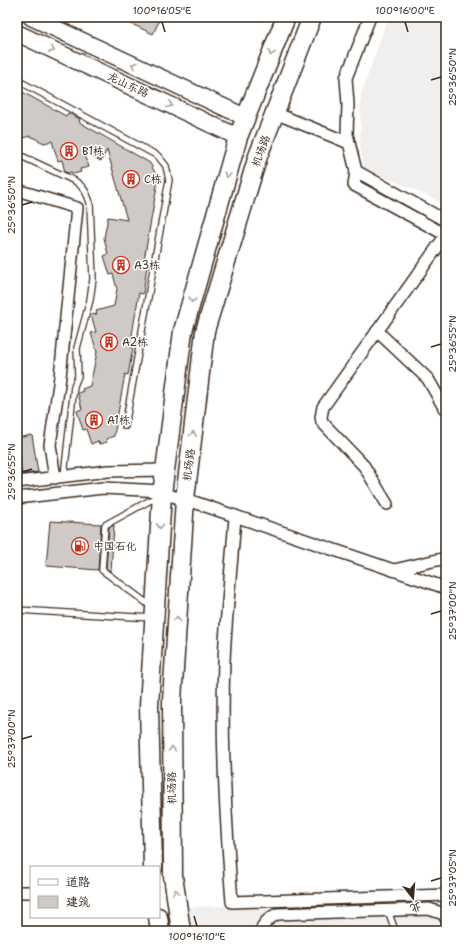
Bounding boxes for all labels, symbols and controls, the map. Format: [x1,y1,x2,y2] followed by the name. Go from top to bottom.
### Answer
[133,4,191,17] text: 100°16'05"E
[375,4,435,17] text: 100°16'00"E
[48,45,56,53] one-way arrow
[446,48,459,106] text: 25°36'50"N
[268,49,276,57] one-way arrow
[130,62,138,70] one-way arrow
[105,69,151,101] street label: 龙山东路
[166,100,173,108] one-way arrow
[248,133,274,169] street label: 机场路
[59,141,79,161] building icon: B1栋
[82,144,104,159] place label: B1栋
[121,169,141,189] building icon: C栋
[144,172,162,187] place label: C栋
[223,172,232,179] one-way arrow
[5,176,18,234] text: 25°36'50"N
[111,255,131,275] building icon: A3栋
[134,258,160,273] place label: A3栋
[188,297,197,304] one-way arrow
[446,315,459,373] text: 25°36'55"N
[99,332,119,352] building icon: A2栋
[122,335,148,350] place label: A2栋
[84,410,104,430] building icon: A1栋
[107,413,130,428] place label: A1栋
[188,430,197,437] one-way arrow
[5,443,18,501] text: 25°36'55"N
[180,448,198,482] street label: 机场路
[156,523,164,529] one-way arrow
[70,536,90,556] fuel station icon: 中国石化
[93,539,137,554] place label: 中国石化
[446,581,459,641] text: 25°37'00"N
[173,616,182,622] one-way arrow
[5,709,18,769] text: 25°37'00"N
[168,746,176,752] one-way arrow
[164,771,180,805] street label: 机场路
[446,849,459,907] text: 25°37'05"N
[30,866,160,918] legend
[66,874,90,890] text: 道路
[393,878,433,918] north arrow
[172,889,181,896] one-way arrow
[66,894,90,910] text: 建筑
[408,898,423,916] text: 北
[168,930,226,943] text: 100°16'10"E

